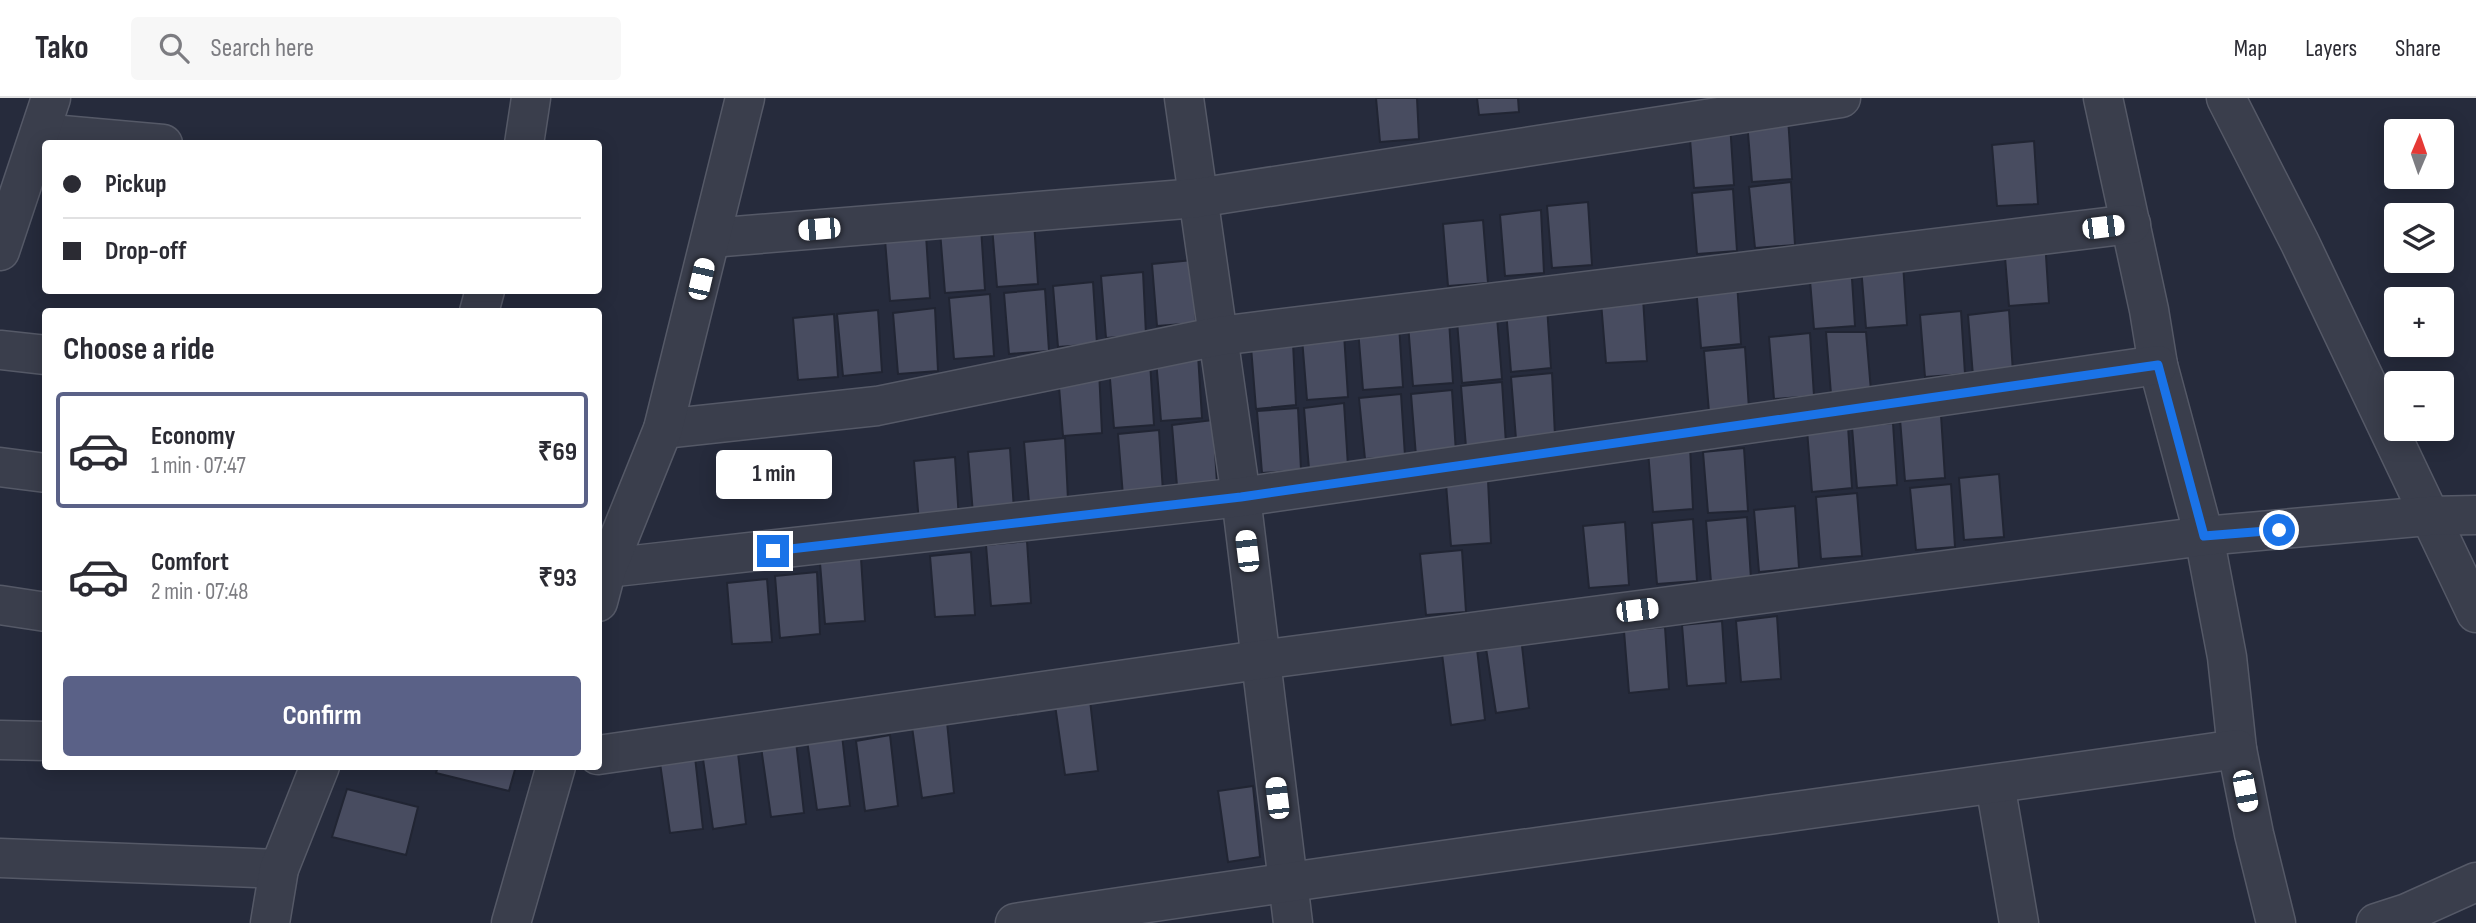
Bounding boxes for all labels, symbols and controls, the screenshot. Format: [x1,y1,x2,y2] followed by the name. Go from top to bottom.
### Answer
[131,17,621,80] search box
[35,28,89,68] text: Tako
[155,29,193,67] icon: search
[211,33,314,64] text: Search here
[2234,34,2267,63] text: Map
[2305,34,2357,63] text: Layers
[2395,34,2441,63] text: Share
[2384,119,2454,189] north arrow
[2384,119,2454,441] map controls
[105,169,167,200] text: Pickup
[2384,203,2454,273] button: layers
[2081,214,2126,240] car
[798,217,841,241] car
[105,236,186,267] text: Drop-off
[687,256,716,302] car
[2384,287,2454,357] button: +
[63,330,215,369] text: Choose a ride
[2384,371,2454,441] button: −
[67,419,130,482] icon: car
[151,421,235,452] text: Economy
[538,437,577,468] text: ₹69
[715,449,831,498] callout: 1 min
[151,452,246,480] text: 1 min · 07:47
[753,460,795,488] text: 1 min
[2263,514,2295,546] route start
[1235,529,1260,573] car
[757,535,789,567] route end
[67,545,130,608] icon: car
[151,547,229,578] text: Comfort
[538,563,577,594] text: ₹93
[151,578,248,606] text: 2 min · 07:48
[1615,597,1660,623] car
[63,676,581,756] button: Confirm
[2231,768,2260,814] car
[1265,776,1290,820] car

